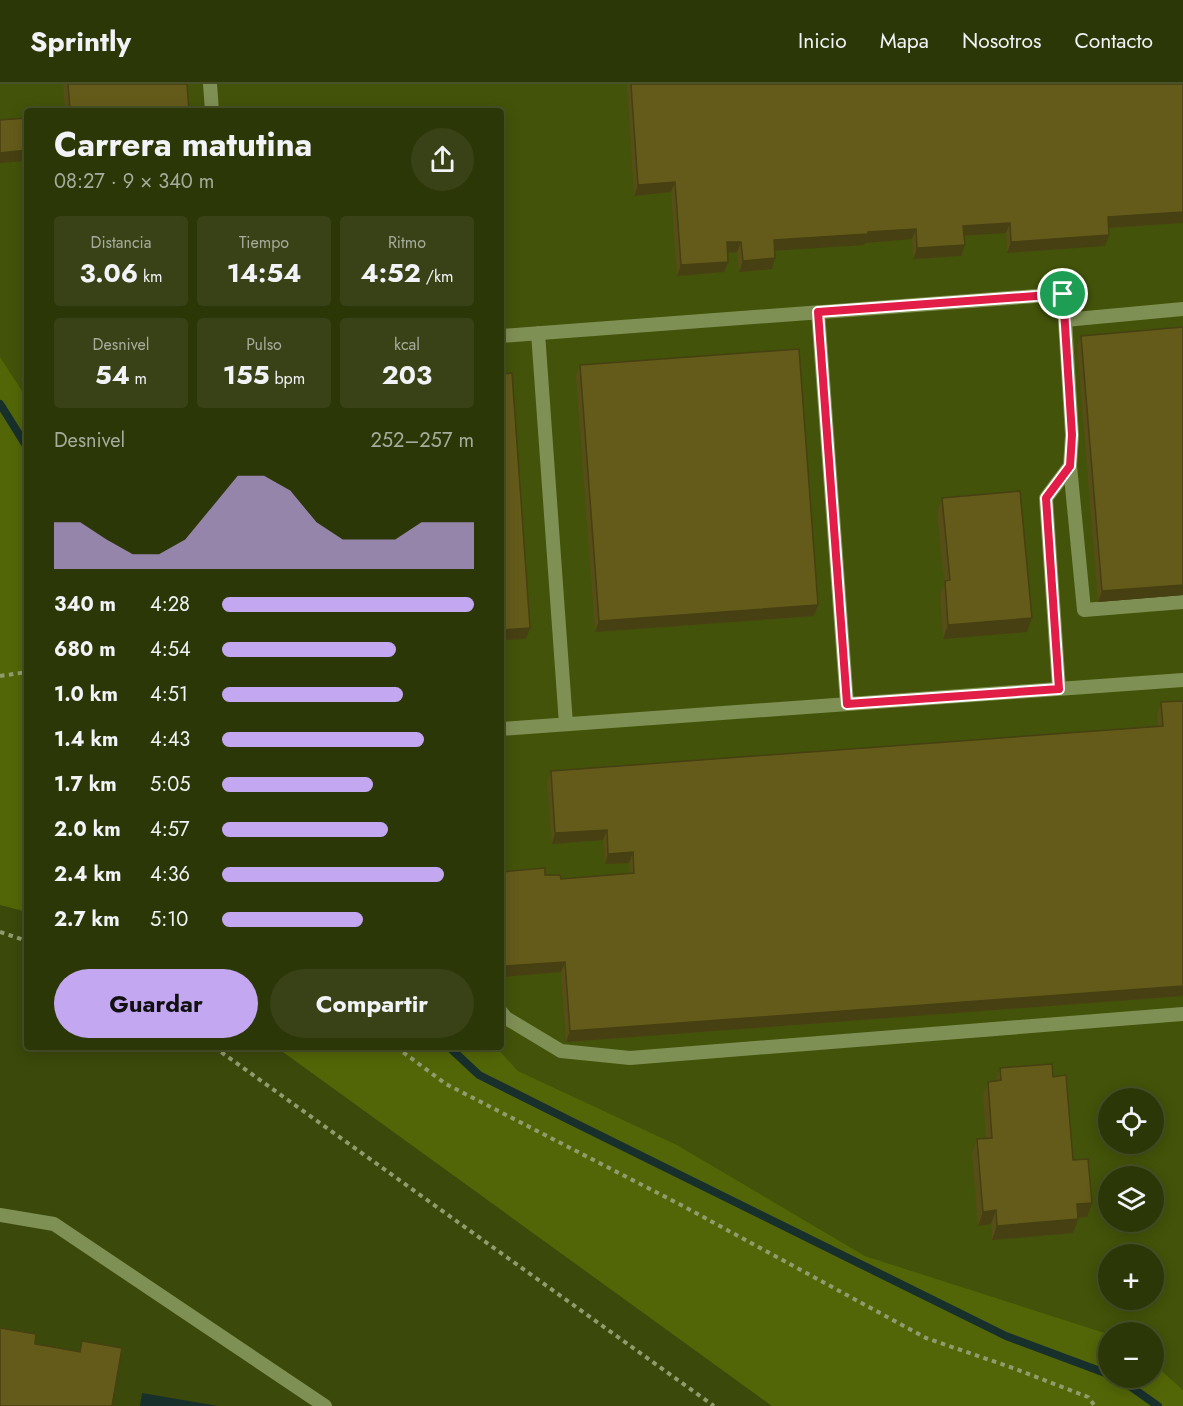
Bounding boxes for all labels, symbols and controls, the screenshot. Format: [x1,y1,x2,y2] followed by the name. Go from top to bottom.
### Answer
[30,21,131,62] text: Sprintly
[798,26,847,56] text: Inicio
[880,26,929,56] text: Mapa
[962,26,1041,56] text: Nosotros
[1074,26,1153,56] text: Contacto
[54,121,312,168] text: Carrera matutina
[411,128,474,191] button: share
[54,167,214,196] text: 08:27 · 9 × 340 m
[91,231,151,254] text: Distancia
[239,231,289,254] text: Tiempo
[388,231,426,254] text: Ritmo
[79,254,138,292] text: 3.06
[227,254,301,292] text: 14:54
[361,254,421,292] text: 4:52
[138,265,163,288] text: km
[421,265,453,288] text: /km
[1037,268,1088,319] pin
[1046,277,1079,310] icon: arrive
[93,333,149,356] text: Desnivel
[246,333,282,356] text: Pulso
[394,333,420,356] text: kcal
[95,356,130,394] text: 54
[223,356,270,394] text: 155
[382,356,432,394] text: 203
[130,367,147,390] text: m
[270,367,305,390] text: bpm
[54,426,125,455] text: Desnivel
[370,426,474,455] text: 252–257 m
[54,590,116,619] text: 340 m
[150,590,190,619] text: 4:28
[54,635,116,664] text: 680 m
[150,635,191,664] text: 4:54
[54,680,118,709] text: 1.0 km
[150,680,188,709] text: 4:51
[54,725,119,754] text: 1.4 km
[150,725,190,754] text: 4:43
[54,770,117,799] text: 1.7 km
[150,770,191,799] text: 5:05
[54,815,121,844] text: 2.0 km
[150,815,189,844] text: 4:57
[54,860,121,889] text: 2.4 km
[150,860,190,889] text: 4:36
[54,905,120,934] text: 2.7 km
[150,905,188,934] text: 5:10
[54,969,258,1038] button: Guardar
[270,969,474,1038] button: Compartir
[1098,1088,1164,1388] map controls
[1098,1088,1164,1154] button: locate
[1098,1166,1164,1232] button: layers
[1098,1244,1164,1310] button: +
[1098,1322,1164,1388] button: −

